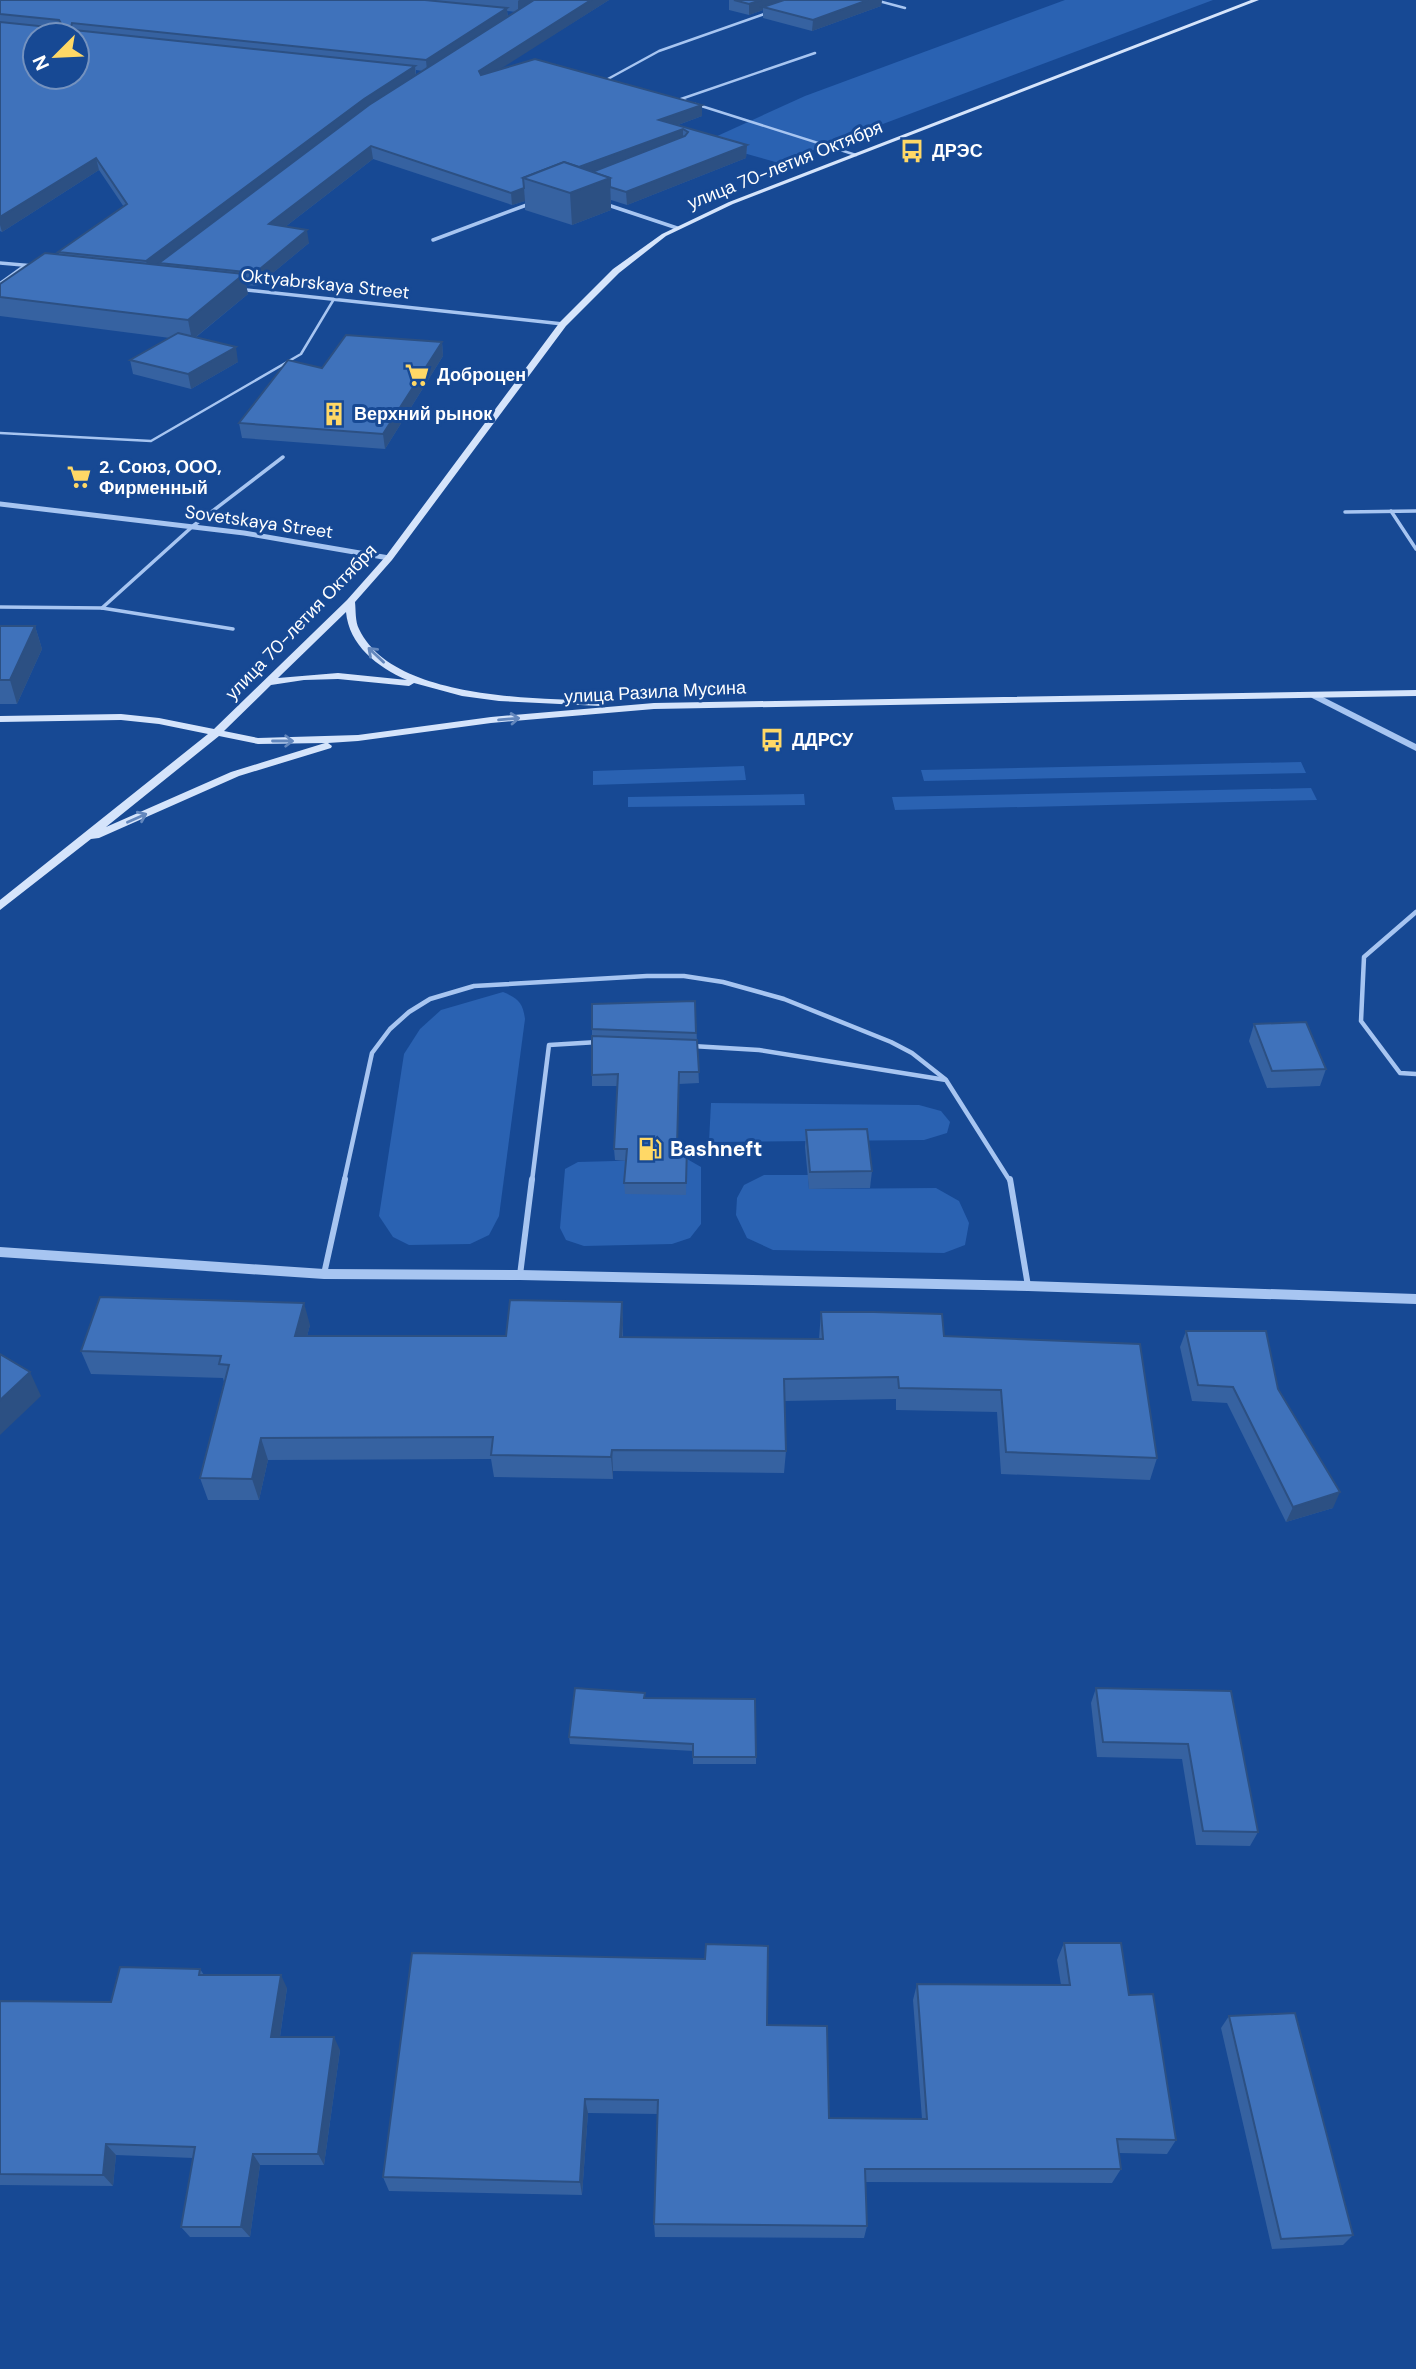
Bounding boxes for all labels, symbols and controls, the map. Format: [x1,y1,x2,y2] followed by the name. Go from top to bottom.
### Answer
[21,21,91,91] north arrow
[27,51,55,74] text: N
[684,115,886,215] street label: улица 70-летия Октября
[898,137,926,165] bus stop icon: ДРЭС
[932,139,983,163] place label: ДРЭС
[239,263,411,305] street label: Oktyabrskaya Street
[403,361,431,389] supermarket icon: Доброцен
[437,363,526,387] place label: Доброцен
[320,400,348,428] building icon: Верхний рынок
[354,402,493,426] place label: Верхний рынок
[99,455,222,500] place label: 2. Союз, ООО, Фирменный
[65,463,93,491] supermarket icon: 2. Союз, ООО, Фирменный
[183,500,335,544] street label: Sovetskaya Street
[220,539,382,705] street label: улица 70-летия Октября
[367,647,385,663] one-way arrow
[563,675,748,709] street label: улица Разила Мусина
[497,712,520,725] one-way arrow
[758,726,786,754] bus stop icon: ДДРСУ
[792,728,854,752] place label: ДДРСУ
[271,734,294,748] one-way arrow
[126,811,147,824] one-way arrow
[636,1135,664,1163] fuel station icon: Bashneft
[670,1135,762,1163] place label: Bashneft

